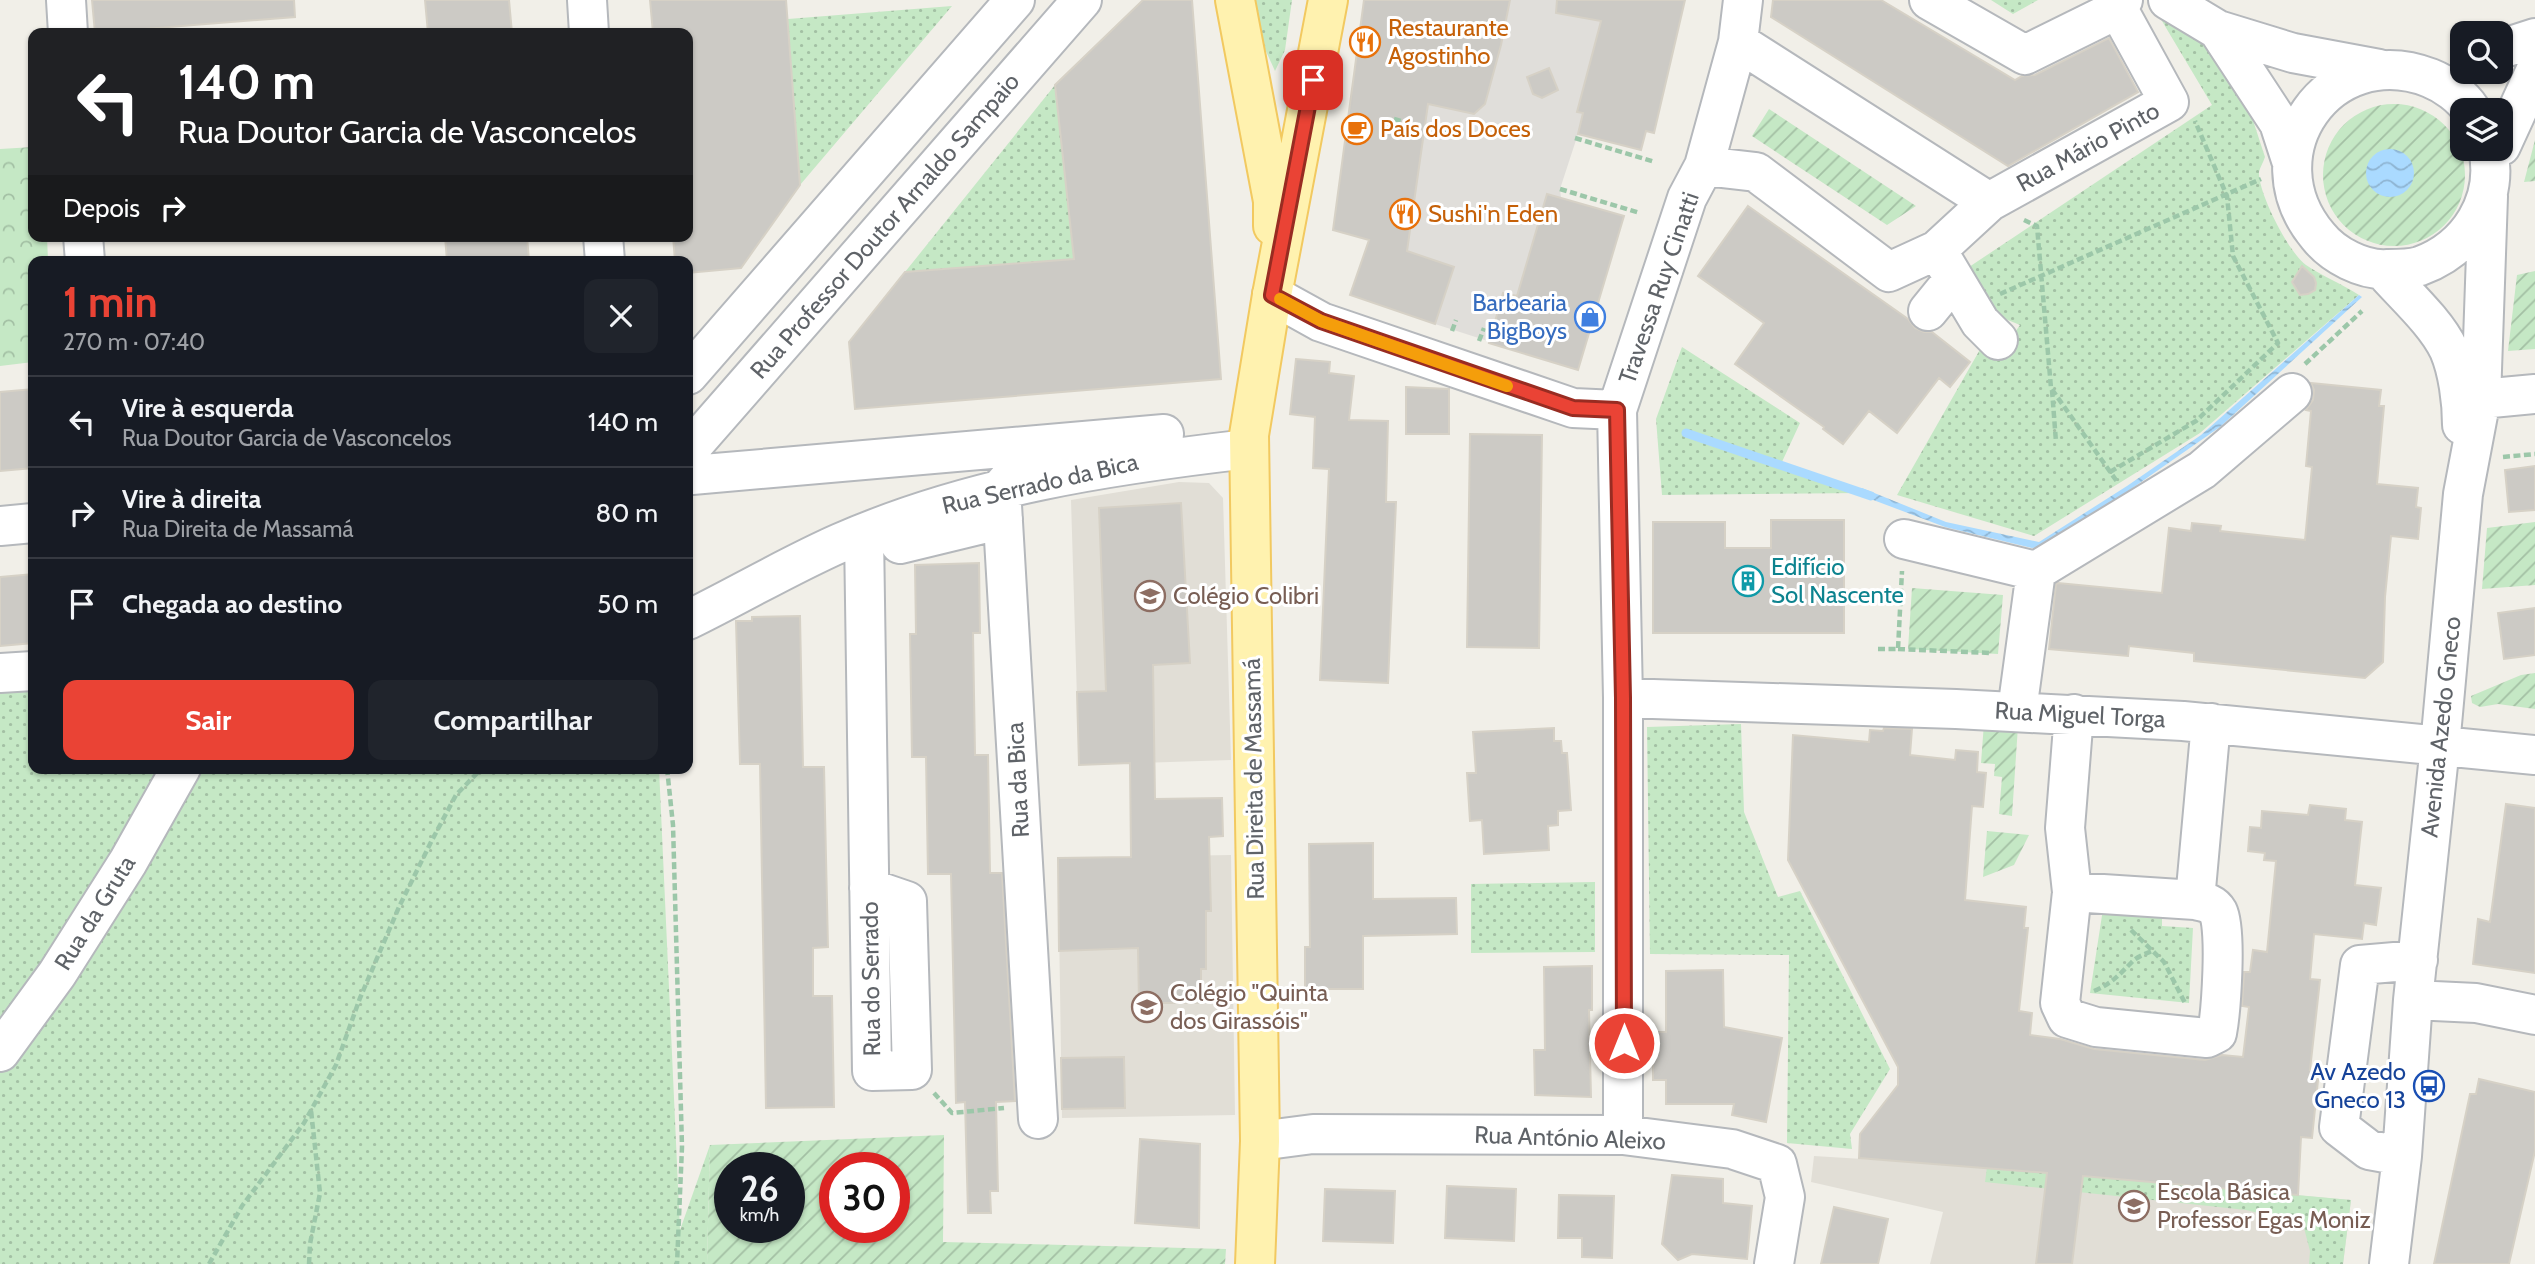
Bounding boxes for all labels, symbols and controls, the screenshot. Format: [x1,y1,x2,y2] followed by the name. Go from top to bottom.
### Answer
[1388,13,1509,70] place label: Restaurante Agostinho
[2450,21,2513,161] map controls
[2450,21,2513,84] button: search
[1348,25,1382,59] restaurant icon: Restaurante Agostinho
[1283,50,1343,110] pin
[178,52,315,111] text: 140 m
[63,56,154,147] icon: left
[1294,61,1332,99] icon: arrive
[744,67,1025,384] street label: Rua Professor Doutor Arnaldo Sampaio
[2011,95,2164,198] street label: Rua Mário Pinto
[2450,98,2513,161] button: layers
[178,112,637,151] text: Rua Doutor Garcia de Vasconcelos
[1340,112,1374,146] cafe icon: País dos Doces
[1380,114,1531,143] place label: País dos Doces
[1612,188,1705,387] street label: Travessa Ruy Cinatti
[154,189,192,227] icon: right
[63,192,140,224] text: Depois
[1388,197,1422,231] restaurant icon: Sushi'n Eden
[1428,199,1558,228] place label: Sushi'n Eden
[63,276,158,328] text: 1 min
[584,279,658,353] button: close
[1472,288,1567,345] place label: Barbearia BigBoys
[1573,300,1607,334] shop icon: Barbearia BigBoys
[63,328,205,356] text: 270 m · 07:40
[122,392,294,424] text: Vire à esquerda
[63,403,101,441] icon: left
[588,406,658,438] text: 140 m
[122,424,452,452] text: Rua Doutor Garcia de Vasconcelos
[939,447,1141,520] street label: Rua Serrado da Bica
[122,483,262,515] text: Vire à direita
[63,494,101,532] icon: right
[595,497,658,529] text: 80 m
[122,515,353,543] text: Rua Direita de Massamá
[1771,552,1904,609] place label: Edifício Sol Nascente
[1731,564,1765,598] building icon: Edifício Sol Nascente
[1133,579,1167,613] school or university icon: Colégio Colibri
[1173,581,1319,610] place label: Colégio Colibri
[63,585,101,623] icon: arrive
[122,588,342,620] text: Chegada ao destino
[597,588,658,620] text: 50 m
[2414,615,2467,839] street label: Avenida Azedo Gneco
[1237,658,1270,900] street label: Rua Direita de Massamá
[63,680,354,760] button: Sair
[368,680,658,760] button: Compartilhar
[1994,696,2167,733] street label: Rua Miguel Torga
[1000,721,1035,839] street label: Rua da Bica
[48,850,141,975] street label: Rua da Gruta
[855,901,886,1057] street label: Rua do Serrado
[1170,978,1329,1035] place label: Colégio "Quinta dos Girassóis"
[1130,990,1164,1024] school or university icon: Colégio "Quinta dos Girassóis"
[1587,1006,1661,1080] position arrow
[2310,1057,2406,1114] place label: Av Azedo Gneco 13
[2412,1069,2446,1103] bus stop icon: Av Azedo Gneco 13
[1474,1120,1666,1155] street label: Rua António Aleixo
[819,1152,910,1243] speed limit sign: 30
[740,1167,779,1210] text: 26
[2157,1177,2371,1234] place label: Escola Básica Professor Egas Moniz
[2117,1189,2151,1223] school or university icon: Escola Básica Professor Egas Moniz
[740,1204,779,1226] text: km/h

